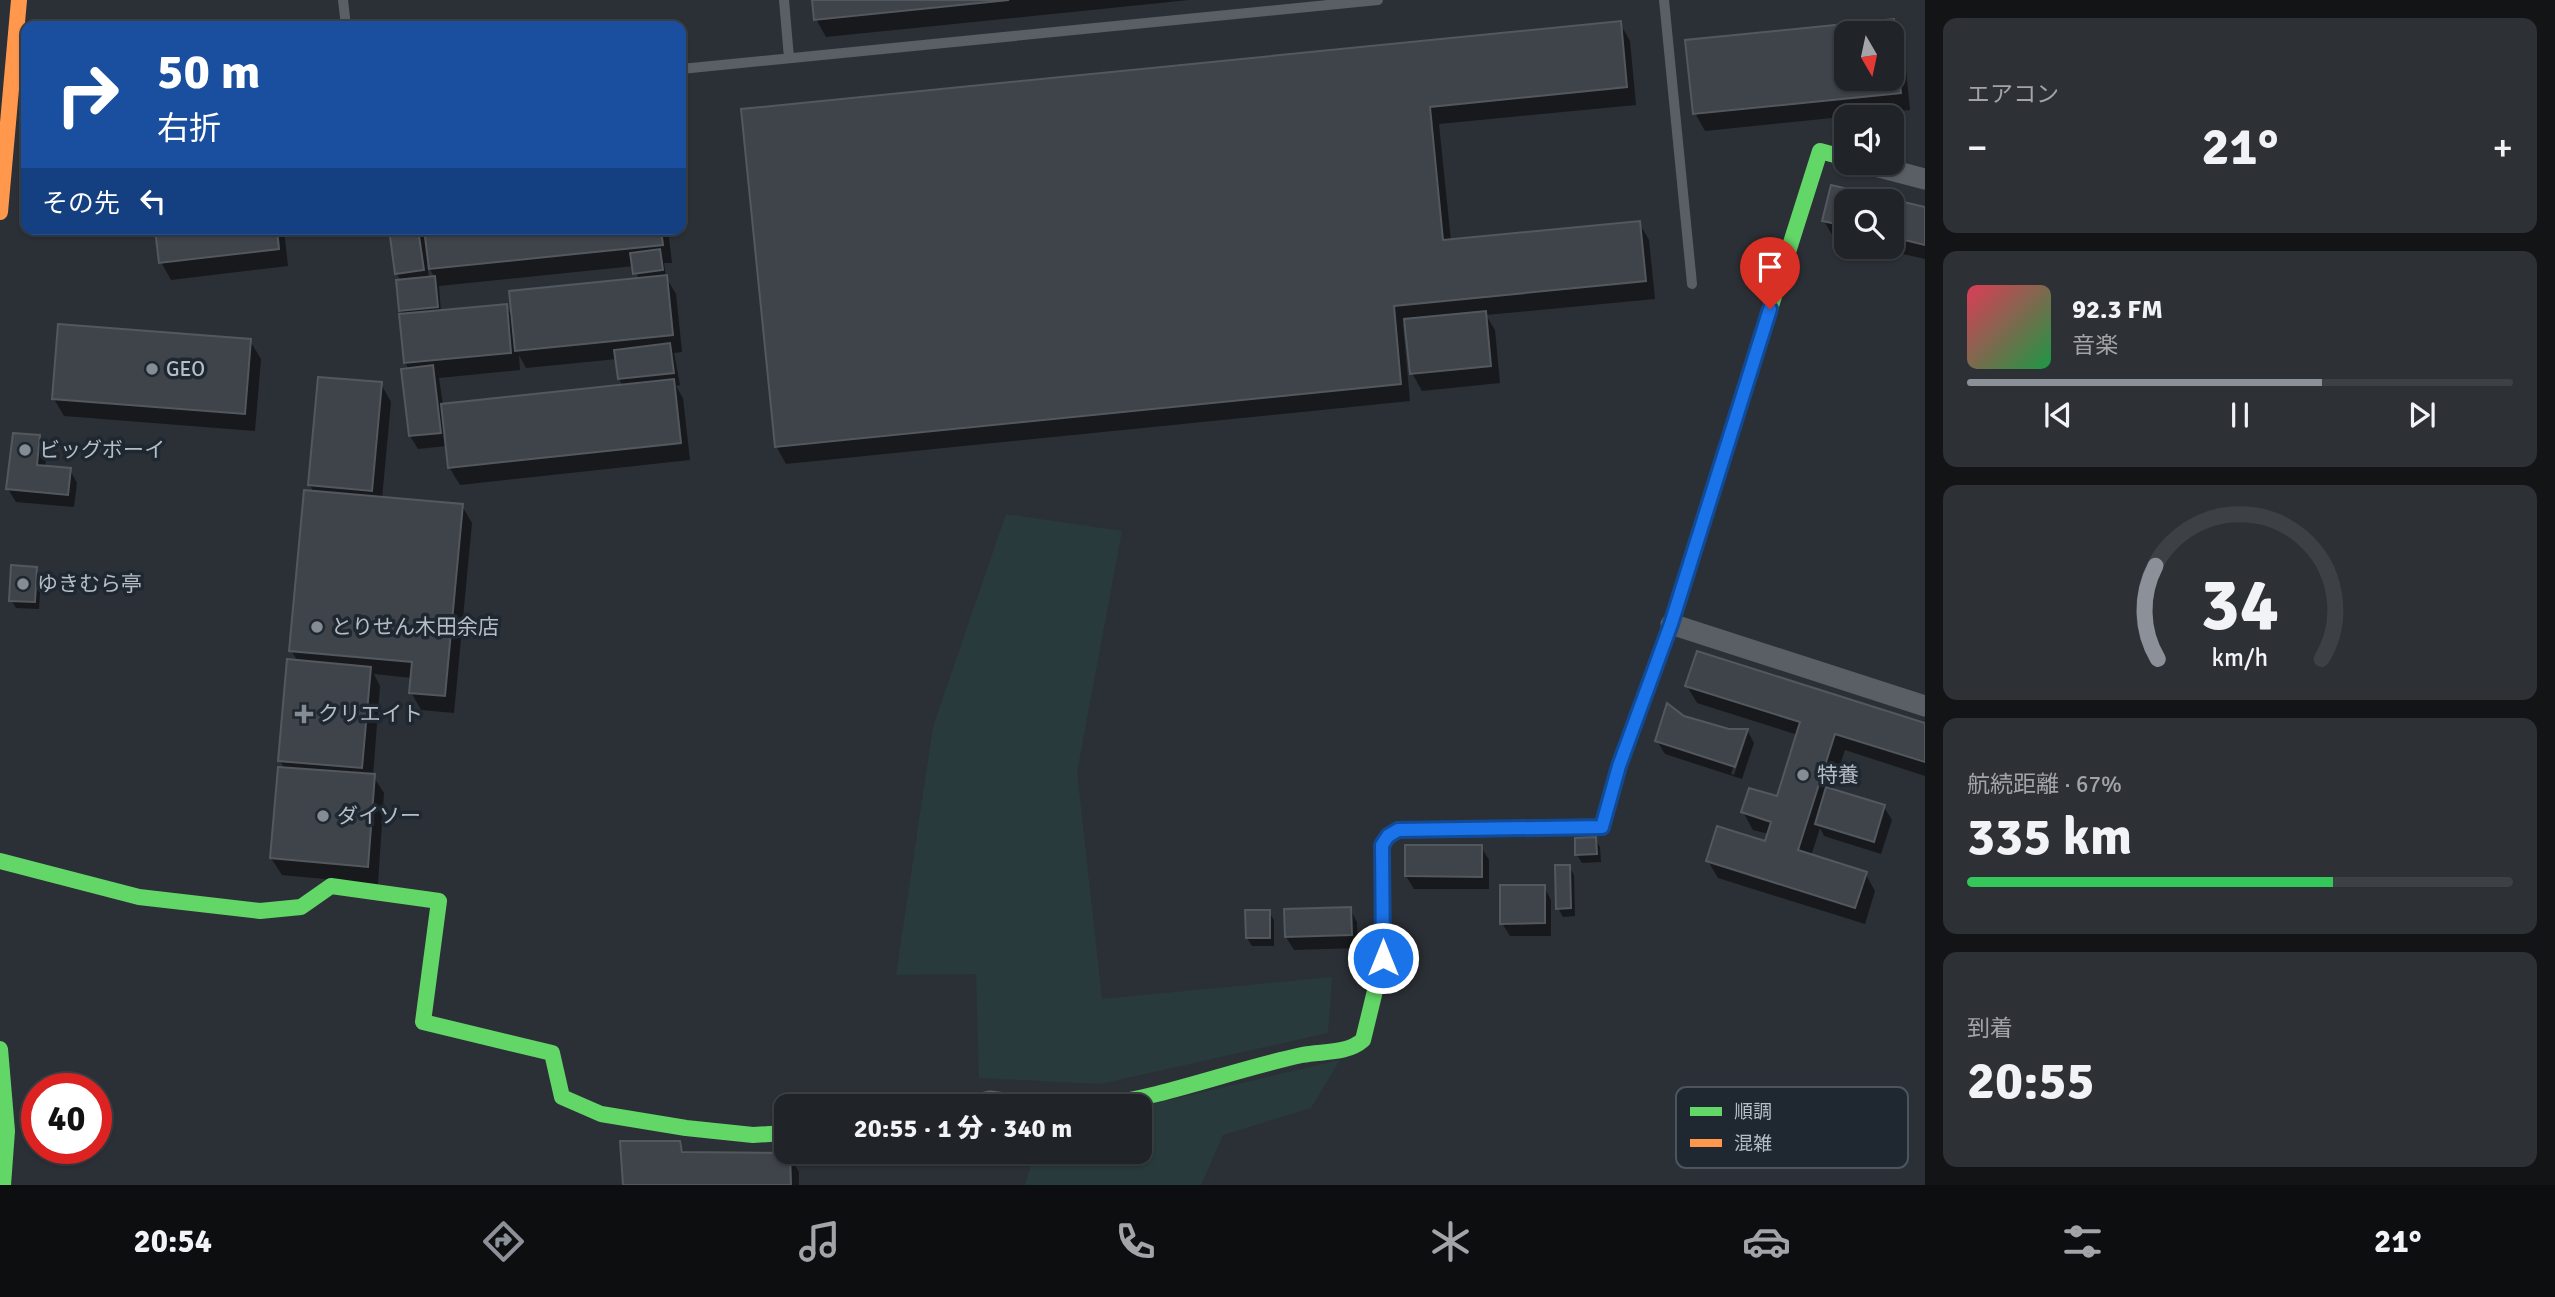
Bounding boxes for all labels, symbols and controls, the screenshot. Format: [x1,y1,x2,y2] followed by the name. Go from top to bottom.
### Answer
[1834,21,1904,91] north arrow
[1834,21,1904,259] map controls
[157,42,260,102] text: 50 m
[42,49,133,140] icon: right
[1967,80,2059,109] text: エアコン
[1834,105,1904,175] button: sound
[157,109,221,148] text: 右折
[2202,115,2278,179] text: 21°
[1967,124,1988,171] text: −
[2492,124,2513,171] text: +
[134,182,172,220] icon: left
[42,188,120,220] text: その先
[1834,189,1904,259] button: search
[1740,237,1800,309] pin
[1751,248,1789,286] icon: arrive
[2072,294,2163,326] text: 92.3 FM
[2072,331,2118,360] text: 音楽
[166,356,205,382] place label: GEO
[144,361,160,377] marker: GEO
[2039,396,2077,434] icon: previous
[2221,396,2259,434] icon: pause
[2403,396,2441,434] icon: next
[39,437,165,463] place label: ビッグボーイ
[17,442,33,458] marker: ビッグボーイ
[2201,561,2279,650] text: 34
[37,571,142,597] place label: ゆきむら亭
[15,576,31,592] marker: ゆきむら亭
[331,614,499,640] place label: とりせん木田余店
[309,619,325,635] marker: とりせん木田余店
[2212,641,2268,672] text: km/h
[318,701,423,727] place label: クリエイト
[296,706,312,722] marker: クリエイト
[1817,762,1859,788] place label: 特養
[1795,767,1811,783] marker: 特養
[1967,770,2122,799] text: 航続距離 · 67%
[337,803,421,829] place label: ダイソー
[1967,805,2132,869] text: 335 km
[315,808,331,824] marker: ダイソー
[1346,921,1420,995] position arrow
[1967,1014,2013,1043] text: 到着
[1967,1049,2095,1113] text: 20:55
[21,1073,112,1164] speed limit sign: 40
[1676,1087,1908,1168] legend
[1734,1100,1772,1124] text: 順調
[854,1113,1072,1145] text: 20:55 · 1 分 · 340 m
[1734,1132,1772,1156] text: 混雑
[479,1217,528,1266] icon: directions
[795,1217,844,1266] icon: music
[1111,1217,1160,1266] icon: phone
[1426,1217,1475,1266] icon: climate
[1742,1217,1791,1266] icon: car
[2058,1217,2107,1266] icon: filters
[133,1222,212,1261] text: 20:54
[2374,1222,2421,1261] text: 21°

